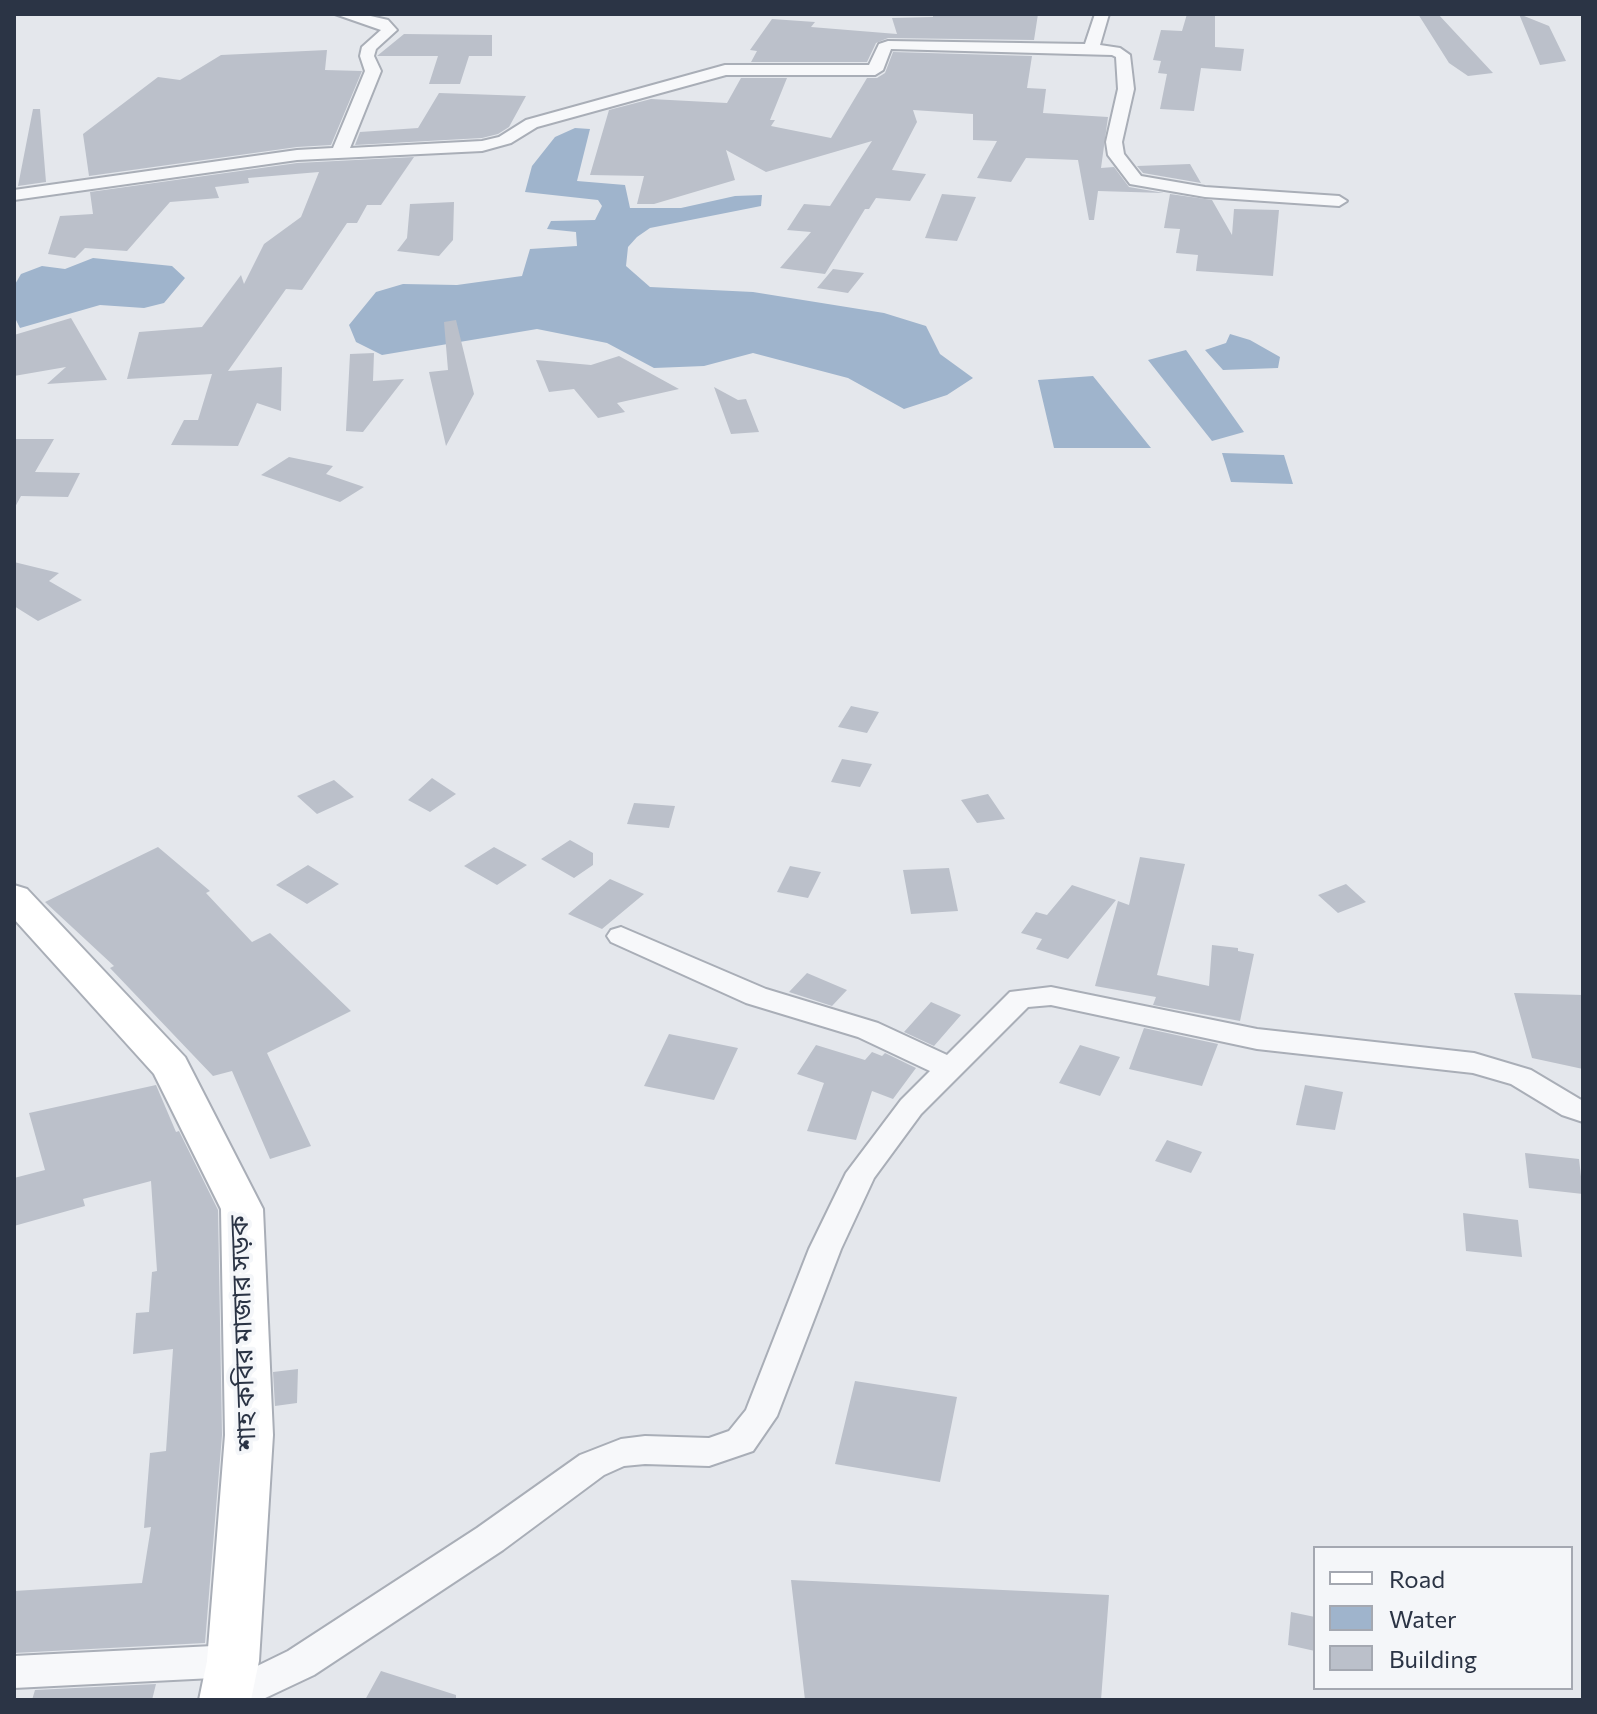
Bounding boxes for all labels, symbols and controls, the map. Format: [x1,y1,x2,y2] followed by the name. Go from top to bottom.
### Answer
[223,1215,263,1451] street label: শাহ কবির মাজার সড়ক
[1313,1546,1573,1690] legend
[1389,1564,1445,1593] text: Road
[1389,1604,1457,1633] text: Water
[1389,1644,1477,1673] text: Building

